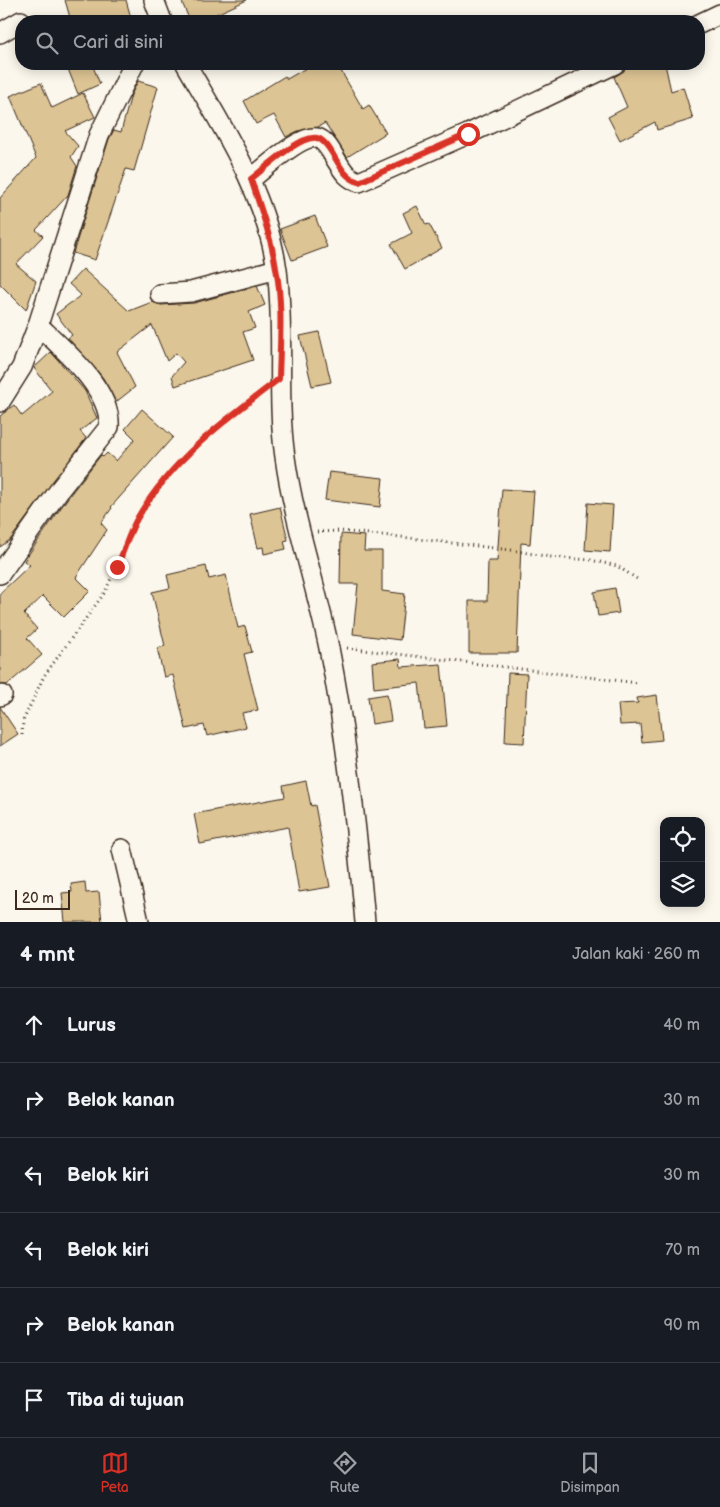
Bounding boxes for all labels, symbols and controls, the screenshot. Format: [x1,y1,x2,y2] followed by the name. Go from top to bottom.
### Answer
[15,15,705,70] search box
[33,29,61,57] icon: search
[73,31,163,54] text: Cari di sini
[457,123,480,146] route start
[106,556,129,579] route end
[660,817,705,907] map controls
[660,817,705,862] button: locate
[660,862,705,907] button: layers
[15,887,70,910] scale bar
[22,890,54,907] text: 20 m
[20,942,75,967] text: 4 mnt
[572,945,700,964] text: Jalan kaki · 260 m
[20,1011,48,1039] icon: ahead
[67,1014,116,1037] text: Lurus
[663,1016,700,1035] text: 40 m
[20,1086,48,1114] icon: right
[67,1089,175,1112] text: Belok kanan
[663,1091,700,1110] text: 30 m
[20,1161,48,1189] icon: left
[67,1164,149,1187] text: Belok kiri
[663,1166,700,1185] text: 30 m
[20,1236,48,1264] icon: left
[67,1239,149,1262] text: Belok kiri
[665,1241,700,1260] text: 70 m
[20,1311,48,1339] icon: right
[67,1314,175,1337] text: Belok kanan
[664,1316,700,1335] text: 90 m
[20,1386,48,1414] icon: arrive
[67,1389,184,1412] text: Tiba di tujuan
[100,1449,129,1496] tab: Peta
[330,1449,360,1496] tab: Rute
[560,1449,620,1496] tab: Disimpan

